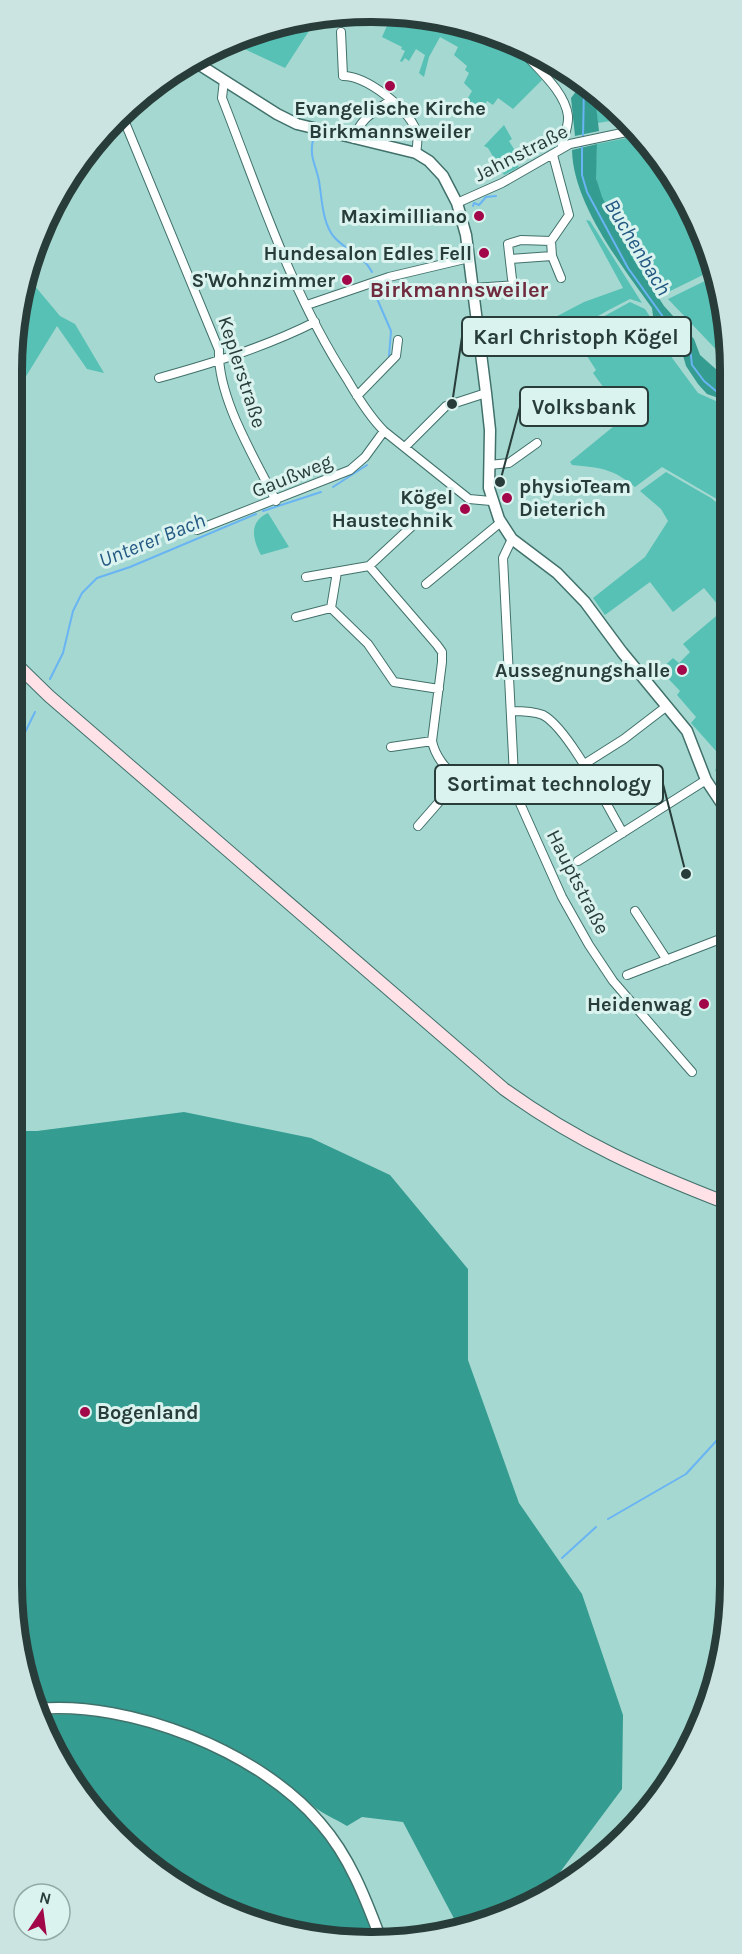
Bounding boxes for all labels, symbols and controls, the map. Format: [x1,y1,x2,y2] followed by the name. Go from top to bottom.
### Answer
[383,79,397,93] marker: Evangelische Kirche Birkmannsweiler
[294,97,486,143] place label: Evangelische Kirche Birkmannsweiler
[470,120,572,186] street label: Jahnstraße
[600,194,676,300] water label: Buchenbach
[340,205,467,228] place label: Maximilliano
[472,209,486,223] marker: Maximilliano
[263,242,472,265] place label: Hundesalon Edles Fell
[477,246,491,260] marker: Hundesalon Edles Fell
[191,269,335,292] place label: S'Wohnzimmer
[340,273,354,287] marker: S'Wohnzimmer
[370,277,549,303] district label: Birkmannsweiler
[213,313,271,431] street label: Keplerstraße
[462,317,691,356] callout: Karl Christoph Kögel
[473,325,679,349] text: Karl Christoph Kögel
[520,387,648,426] callout: Volksbank
[532,395,637,419] text: Volksbank
[249,450,335,502] street label: Gaußweg
[519,475,631,521] place label: physioTeam Dieterich
[332,486,453,532] place label: Kögel Haustechnik
[500,491,514,505] marker: physioTeam Dieterich
[458,502,472,516] marker: Kögel Haustechnik
[95,508,209,572] water label: Unterer Bach
[495,659,670,682] place label: Aussegnungshalle
[675,663,689,677] marker: Aussegnungshalle
[435,765,663,804] callout: Sortimat technology
[447,772,652,796] text: Sortimat technology
[542,826,614,938] street label: Hauptstraße
[587,993,692,1016] place label: Heidenwag
[697,997,711,1011] marker: Heidenwag
[97,1401,199,1424] place label: Bogenland
[78,1405,92,1419] marker: Bogenland
[12,1882,72,1942] north arrow
[38,1887,53,1908] text: N

